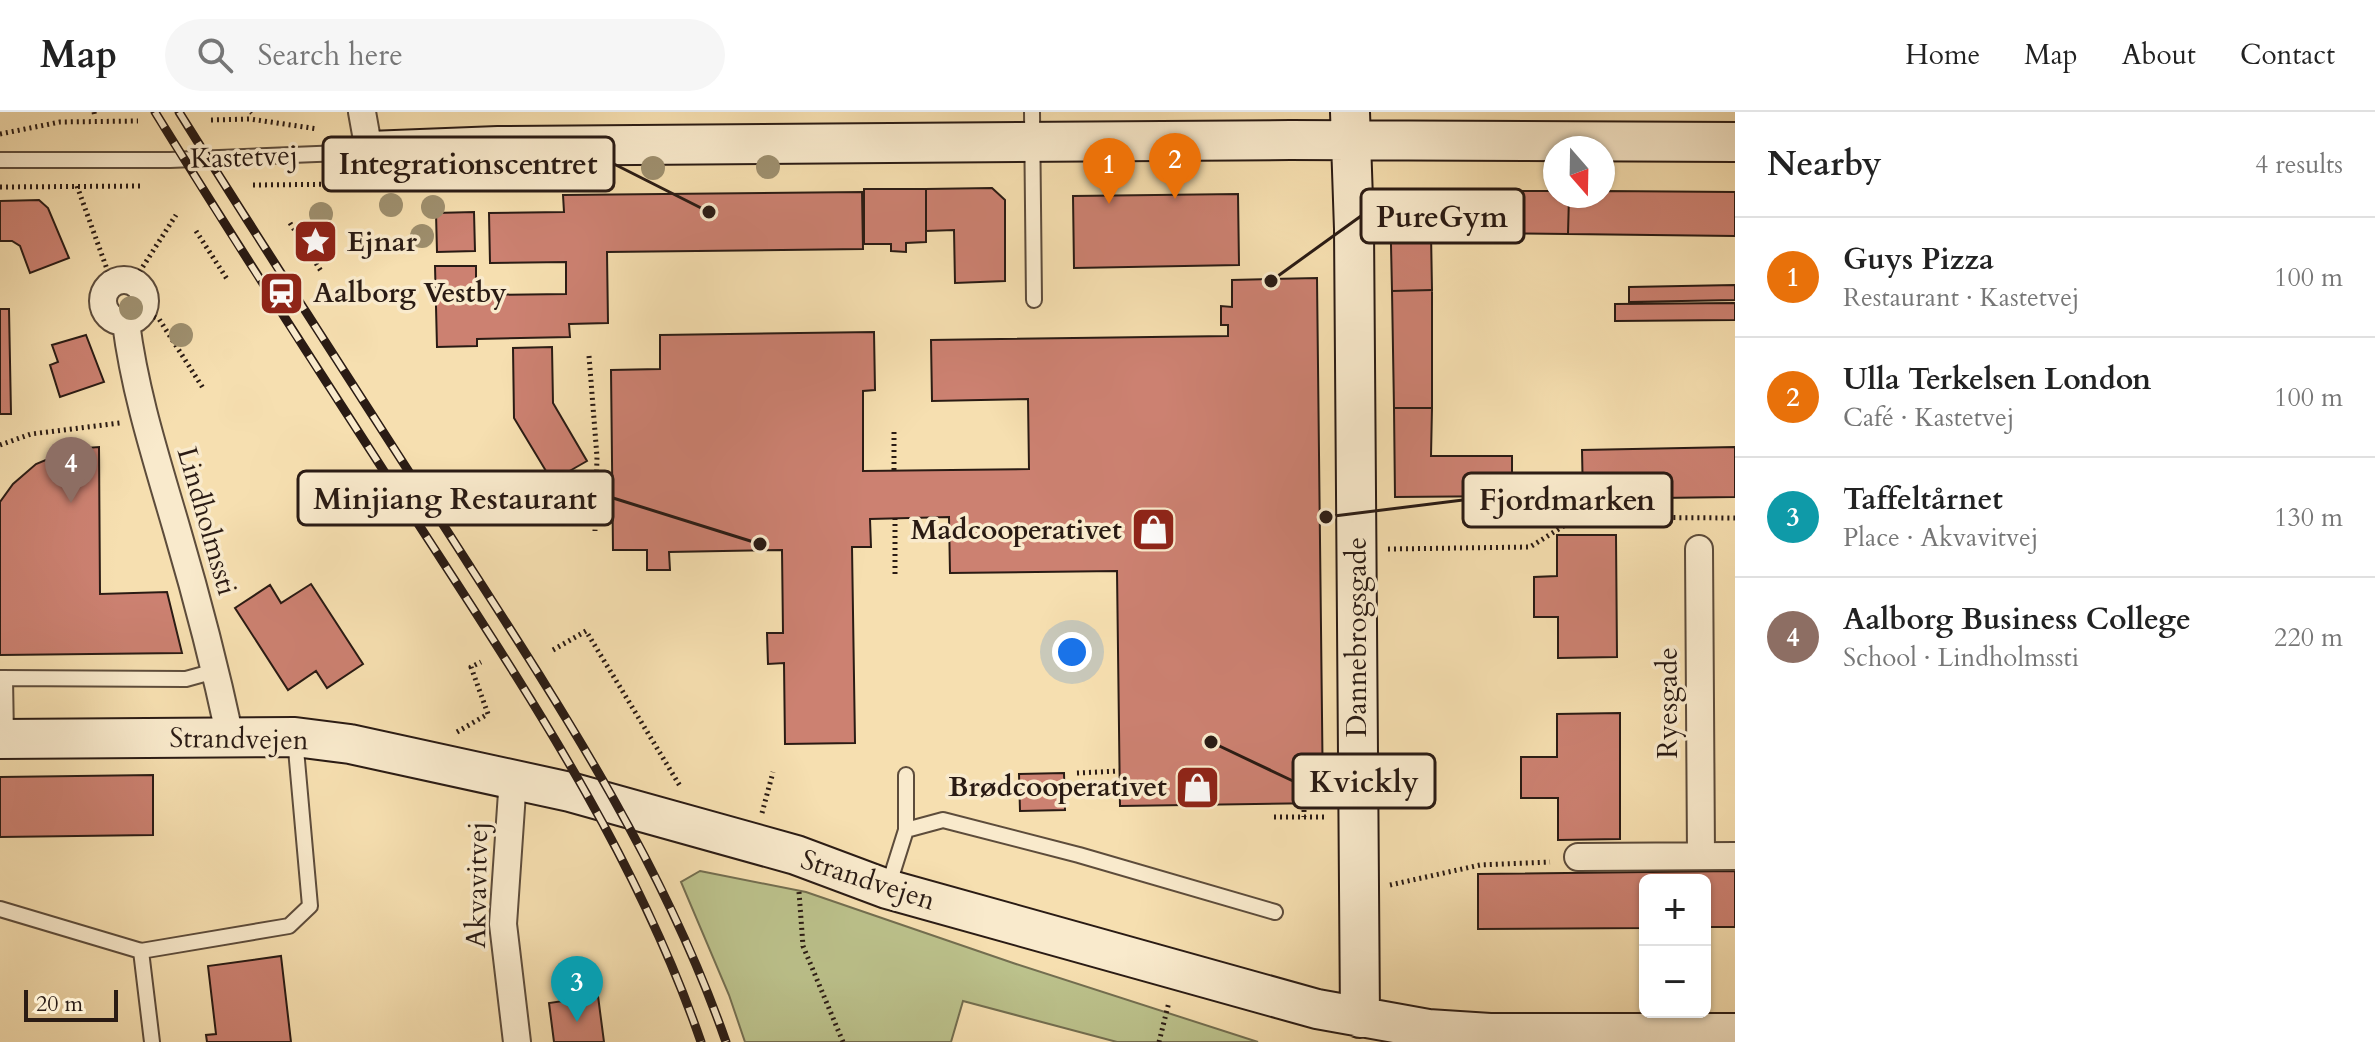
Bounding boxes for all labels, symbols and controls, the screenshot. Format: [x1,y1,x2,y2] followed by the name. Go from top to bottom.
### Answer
[165,19,725,91] search box
[40,29,117,81] text: Map
[193,33,237,77] icon: search
[257,35,403,76] text: Search here
[1905,36,1980,74] text: Home
[2024,36,2078,74] text: Map
[2122,36,2196,74] text: About
[2240,36,2335,74] text: Contact
[1149,133,1201,199] pin: 2
[190,136,298,178] street label: Kastetvej
[1543,136,1615,208] north arrow
[323,137,614,191] callout: Integrationscentret
[1083,138,1135,204] pin: 1
[1767,141,1882,187] text: Nearby
[338,144,598,185] text: Integrationscentret
[2255,147,2343,182] text: 4 results
[1361,189,1524,243] callout: PureGym
[1376,197,1508,238] text: PureGym
[292,218,340,266] place icon: Ejnar
[347,223,418,261] place label: Ejnar
[1843,239,1994,280] text: Guys Pizza
[1786,260,1800,295] text: 1
[2274,260,2343,295] text: 100 m
[258,269,306,317] station icon: Aalborg Vestby
[313,274,507,312] place label: Aalborg Vestby
[1843,280,2079,315] text: Restaurant · Kastetvej
[1843,359,2151,400] text: Ulla Terkelsen London
[1786,380,1800,415] text: 2
[2274,380,2343,415] text: 100 m
[1843,400,2014,435] text: Café · Kastetvej
[45,437,97,503] pin: 4
[168,443,246,600] street label: Lindholmssti
[298,471,613,525] callout: Minjiang Restaurant
[1463,473,1672,527] callout: Fjordmarken
[313,479,597,520] text: Minjiang Restaurant
[1843,479,2003,520] text: Taffeltårnet
[1479,480,1655,521] text: Fjordmarken
[1786,500,1800,535] text: 3
[2274,500,2343,535] text: 130 m
[1129,506,1177,554] shop icon: Madcooperativet
[910,511,1122,549] place label: Madcooperativet
[1843,520,2038,555] text: Place · Akvavitvej
[1338,537,1376,737] street label: Dannebrogsgade
[1843,599,2191,640] text: Aalborg Business College
[1786,620,1800,655] text: 4
[2274,620,2343,655] text: 220 m
[1052,632,1092,672] your location
[1843,640,2079,675] text: School · Lindholmssti
[1649,647,1687,759] street label: Ryesgade
[169,719,309,759] street label: Strandvejen
[1293,754,1435,808] callout: Kvickly
[1309,762,1419,803] text: Kvickly
[1174,763,1222,811] shop icon: Brødcooperativet
[948,768,1167,806] place label: Brødcooperativet
[457,821,497,949] street label: Akvavitvej
[796,840,940,920] street label: Strandvejen
[1639,874,1711,1018] map controls
[1639,874,1711,946] button: +
[1639,946,1711,1018] button: −
[551,956,603,1022] pin: 3
[24,986,118,1022] scale bar
[36,989,83,1019] text: 20 m

